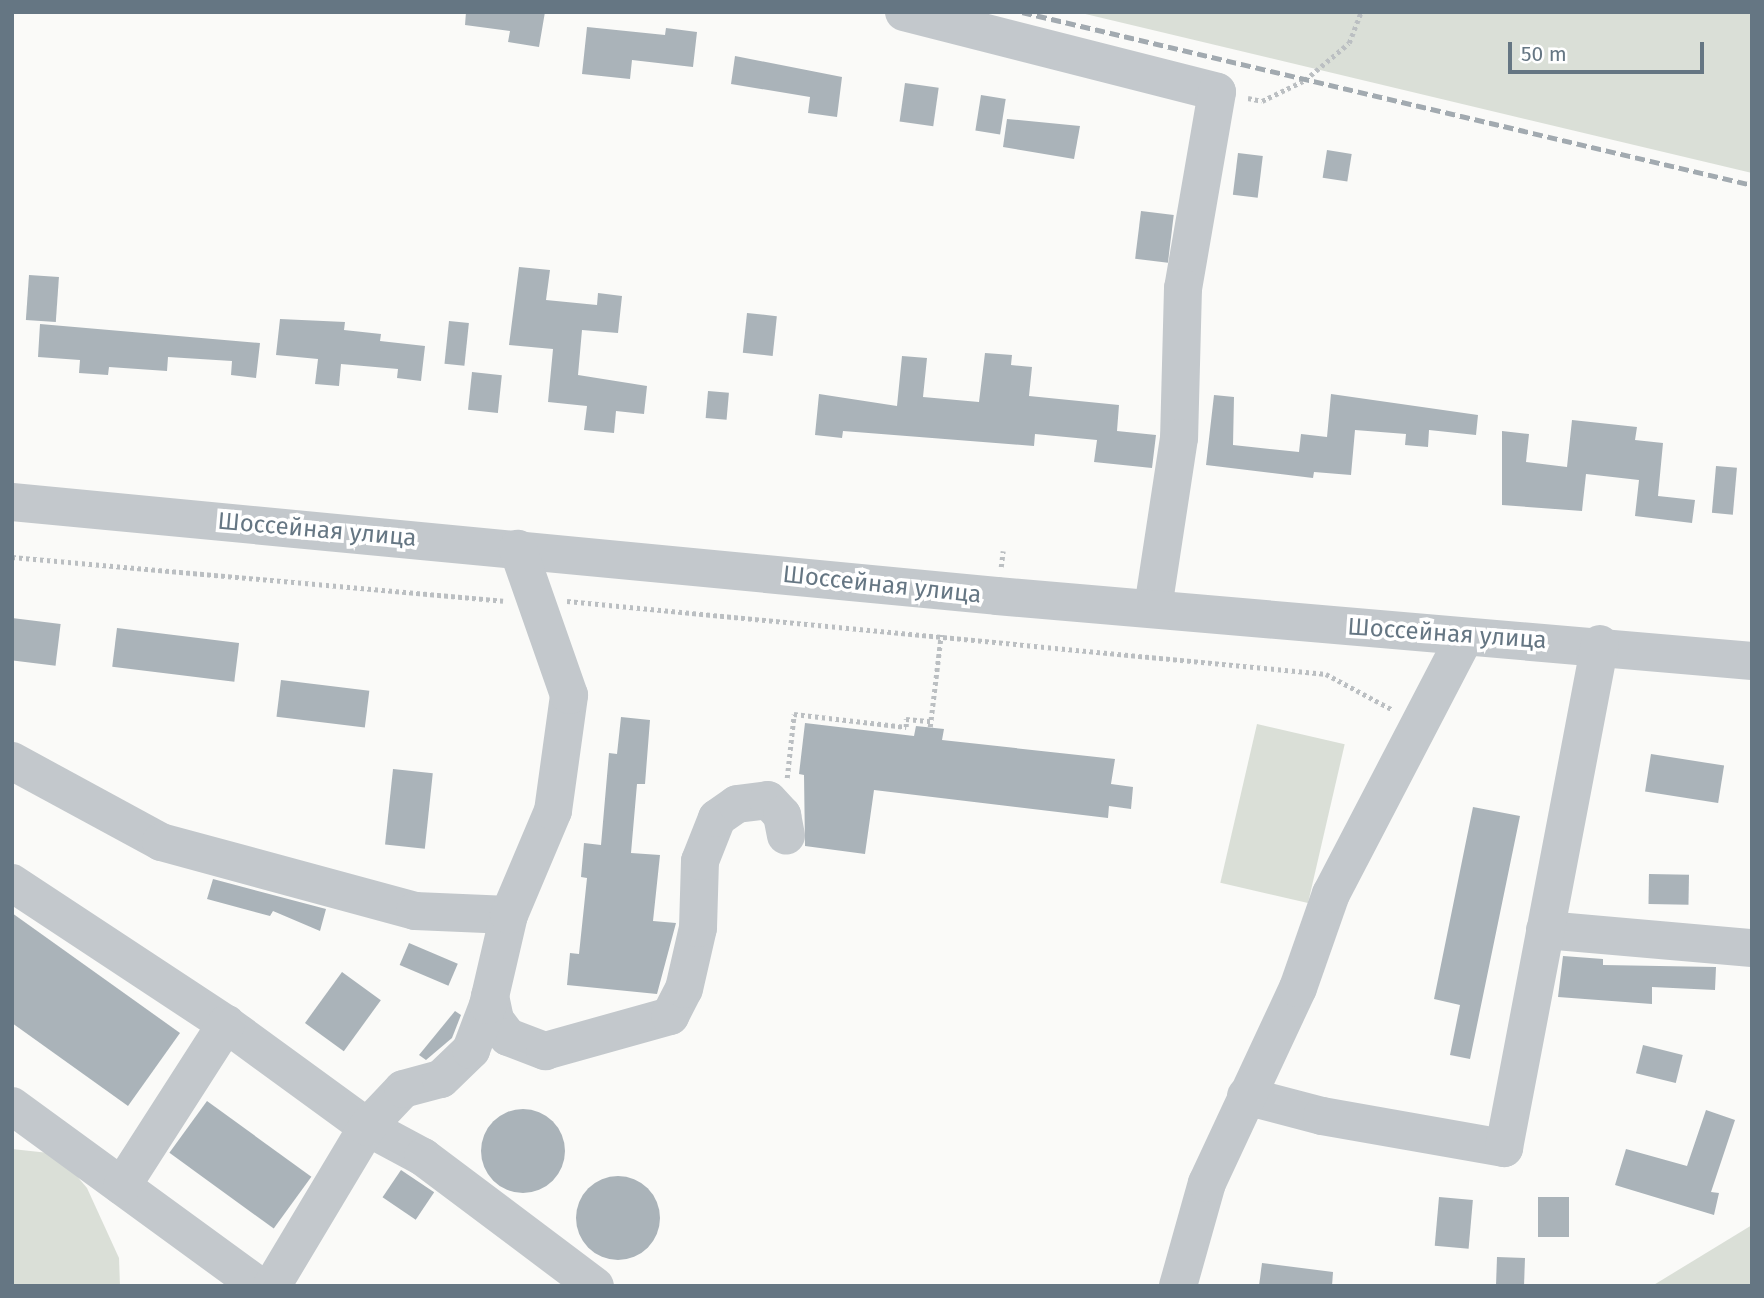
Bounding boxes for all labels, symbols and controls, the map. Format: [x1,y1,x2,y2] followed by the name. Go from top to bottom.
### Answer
[1512,28,1708,72] scale bar
[1521,41,1567,67] text: 50 m
[216,507,418,553] street label: Шоссейная улица
[781,560,983,610] street label: Шоссейная улица
[1347,613,1547,655] street label: Шоссейная улица

